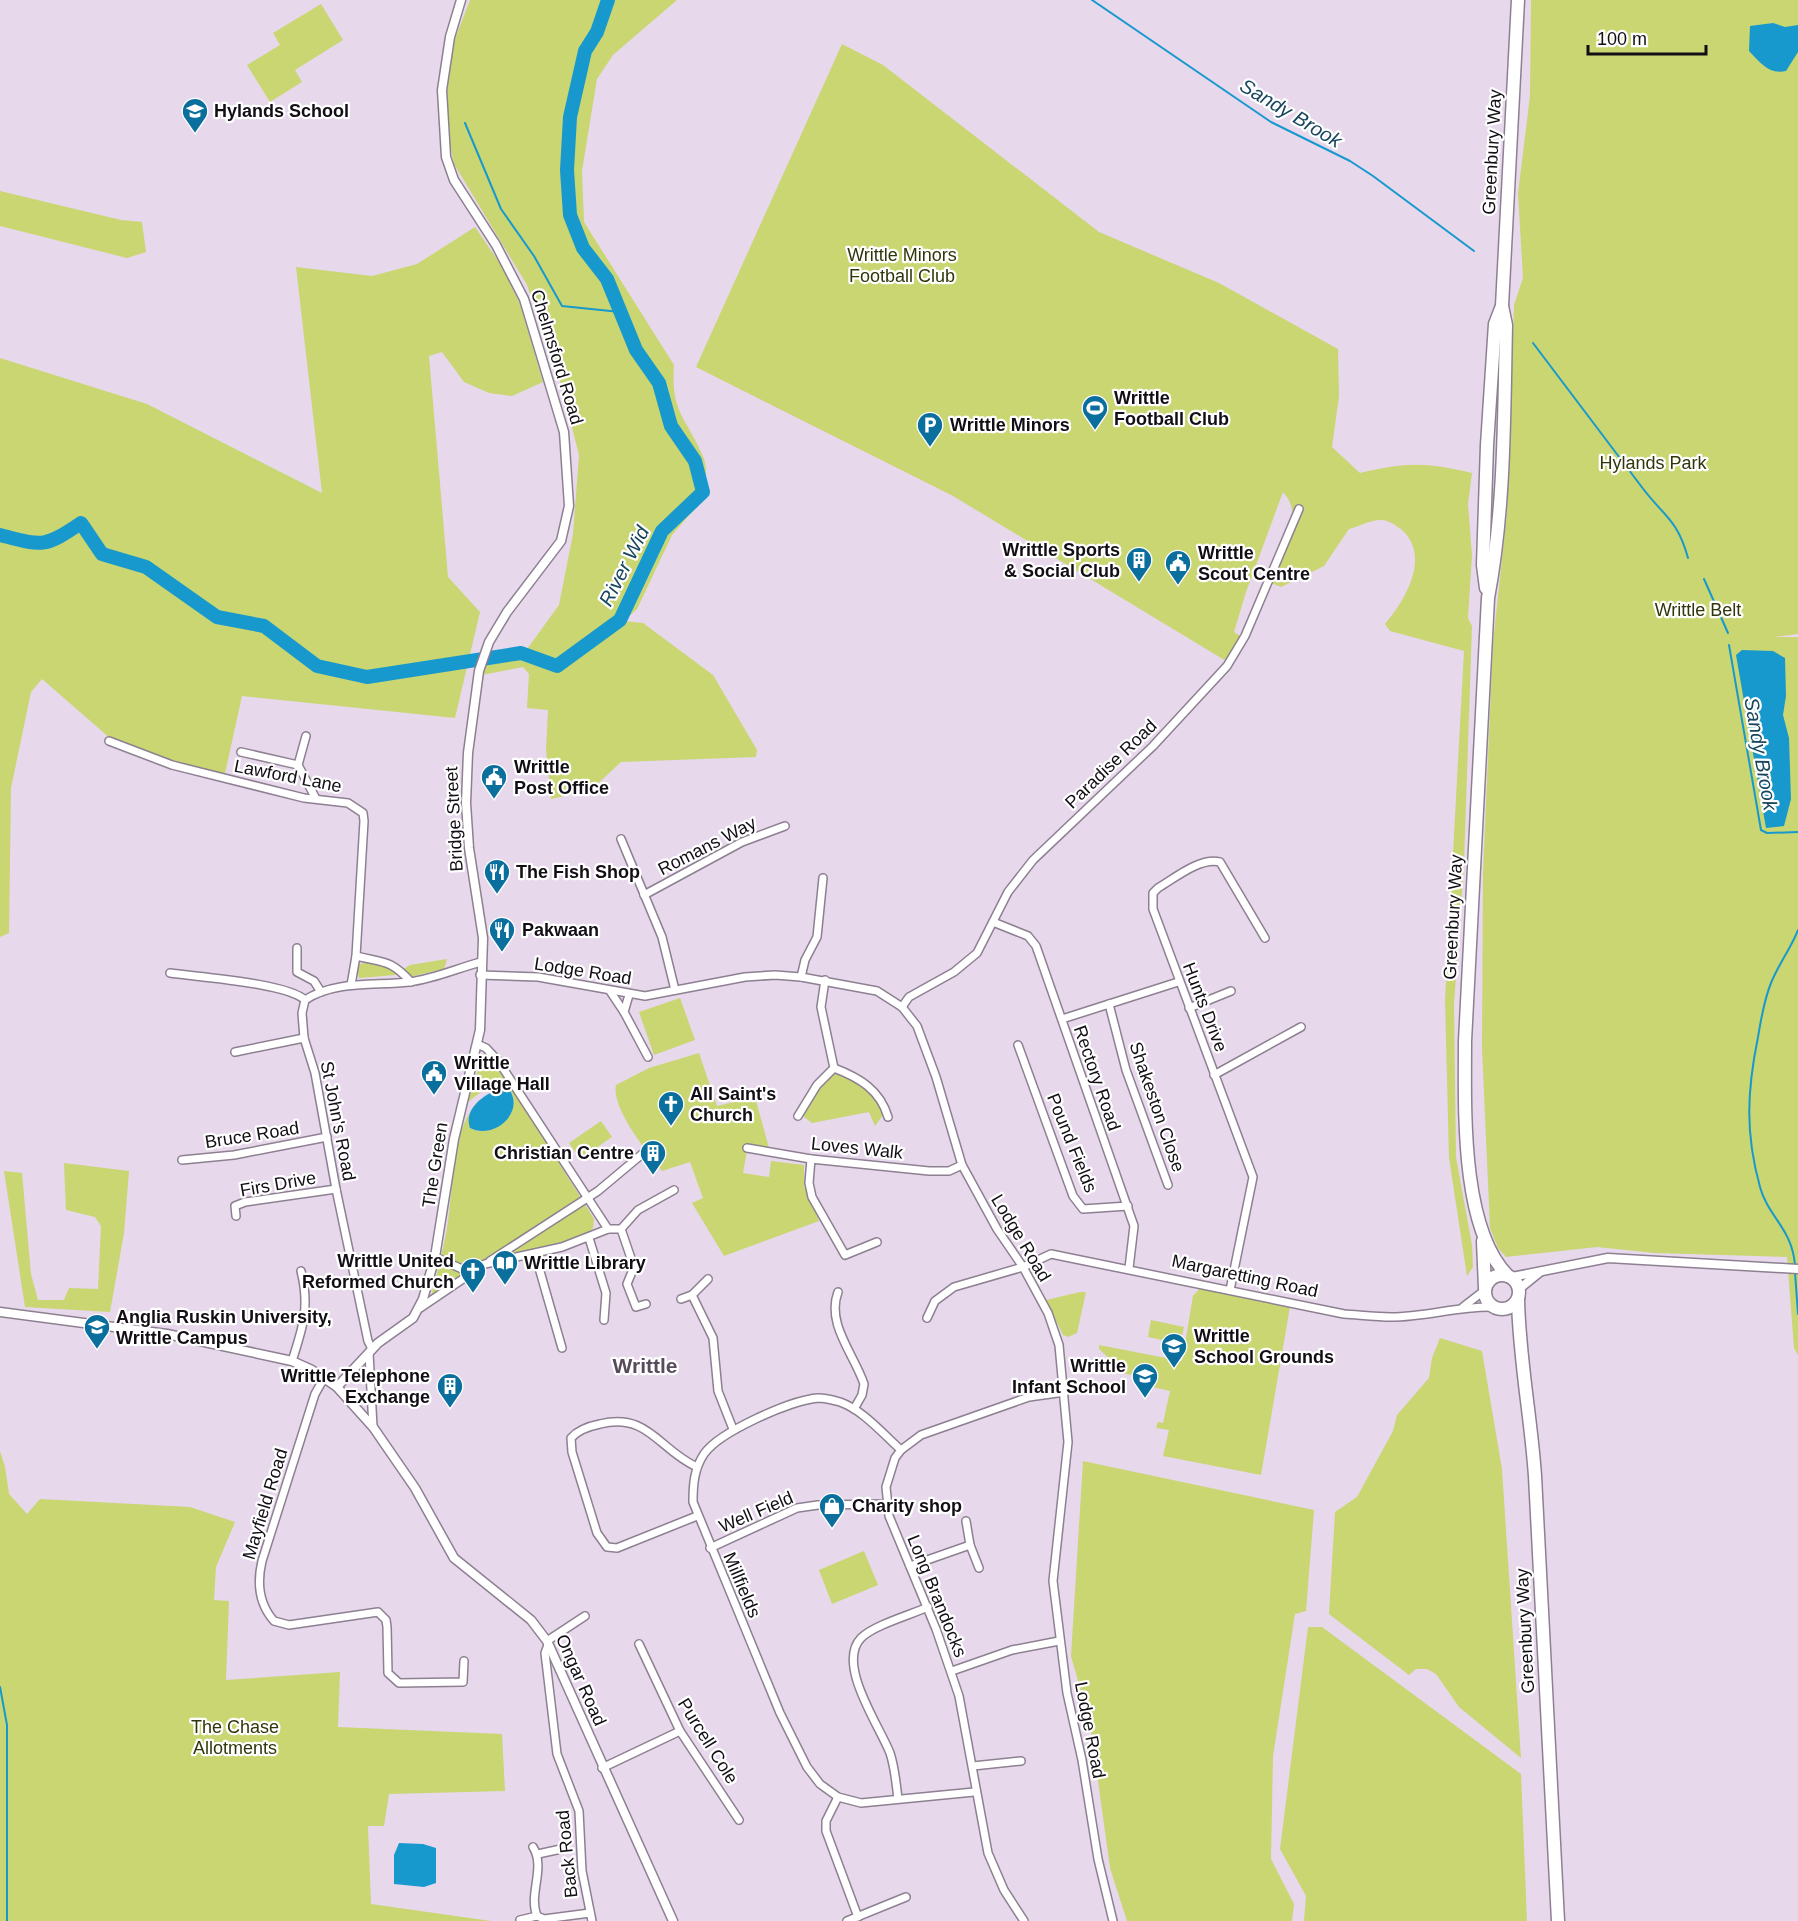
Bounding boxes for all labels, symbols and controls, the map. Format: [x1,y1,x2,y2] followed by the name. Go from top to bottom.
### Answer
[1588,18,1706,56] scale bar
[1597,29,1647,49] text: 100 m
[1236,74,1347,152] water label: Sandy Brook
[1479,89,1505,215] street label: Greenbury Way
[180,96,210,134] school or university icon: Hylands School
[214,101,349,121] place label: Hylands School
[847,245,957,286] park label: Writtle Minors Football Club
[527,287,587,427] street label: Chelmsford Road
[1114,388,1229,429] place label: Writtle Football Club
[1080,393,1110,431] sports icon: Writtle Football Club
[915,410,945,448] parking icon: Writtle Minors
[950,415,1070,435] place label: Writtle Minors
[1599,453,1708,473] park label: Hylands Park
[595,522,654,610] water label: River Wid
[1002,540,1120,581] place label: Writtle Sports & Social Club
[1198,543,1310,584] place label: Writtle Scout Centre
[1124,545,1154,583] building icon: Writtle Sports & Social Club
[1163,548,1193,586] public building icon: Writtle Scout Centre
[1655,600,1741,620] park label: Writtle Belt
[1740,696,1782,813] water label: Sandy Brook
[1061,715,1161,813] street label: Paradise Road
[233,756,343,796] street label: Lawford Lane
[514,757,609,798] place label: Writtle Post Office
[479,762,509,800] public building icon: Writtle Post Office
[441,766,467,872] street label: Bridge Street
[655,813,759,879] street label: Romans Way
[1440,854,1466,980] street label: Greenbury Way
[482,857,512,895] restaurant icon: The Fish Shop
[516,862,640,882] place label: The Fish Shop
[487,915,517,953] restaurant icon: Pakwaan
[522,920,599,940] place label: Pakwaan
[533,953,633,989] street label: Lodge Road
[1179,960,1231,1054] street label: Hunts Drive
[1070,1023,1124,1133] street label: Rectory Road
[1125,1039,1189,1175] street label: Shakeston Close
[454,1053,550,1094] place label: Writtle Village Hall
[419,1058,449,1096] public building icon: Writtle Village Hall
[317,1059,359,1183] street label: St John's Road
[690,1084,776,1125] place label: All Saint's Church
[656,1089,686,1127] church icon: All Saint's Church
[1043,1091,1101,1195] street label: Pound Fields
[203,1118,301,1152] street label: Bruce Road
[418,1121,452,1209] street label: The Green
[810,1133,905,1163] street label: Loves Walk
[638,1138,668,1176] building icon: Christian Centre
[494,1143,634,1163] place label: Christian Centre
[238,1167,318,1201] street label: Firs Drive
[987,1191,1055,1285] street label: Lodge Road
[490,1248,520,1286] library icon: Writtle Library
[302,1251,454,1292] place label: Writtle United Reformed Church
[1170,1251,1320,1301] street label: Margaretting Road
[524,1253,646,1273] place label: Writtle Library
[458,1256,488,1294] church icon: Writtle United Reformed Church
[116,1307,332,1348] place label: Anglia Ruskin University, Writtle Campus
[82,1312,112,1350] school or university icon: Anglia Ruskin University, Writtle Campus
[1194,1326,1334,1367] place label: Writtle School Grounds
[1159,1331,1189,1369] school or university icon: Writtle School Grounds
[613,1354,677,1377] district label: Writtle
[1012,1356,1126,1397] place label: Writtle Infant School
[1130,1361,1160,1399] school or university icon: Writtle Infant School
[281,1366,430,1407] place label: Writtle Telephone Exchange
[435,1371,465,1409] building icon: Writtle Telephone Exchange
[239,1446,291,1562] street label: Mayfield Road
[716,1487,796,1537] street label: Well Field
[817,1491,847,1529] shop icon: Charity shop
[852,1496,962,1516] place label: Charity shop
[903,1532,971,1660] street label: Long Brandocks
[719,1549,765,1621] street label: Millfields
[1512,1568,1538,1694] street label: Greenbury Way
[552,1631,610,1729] street label: Ongar Road
[1071,1680,1109,1780] street label: Lodge Road
[674,1695,742,1787] street label: Purcell Cole
[191,1717,279,1758] park label: The Chase Allotments
[552,1809,582,1899] street label: Back Road

